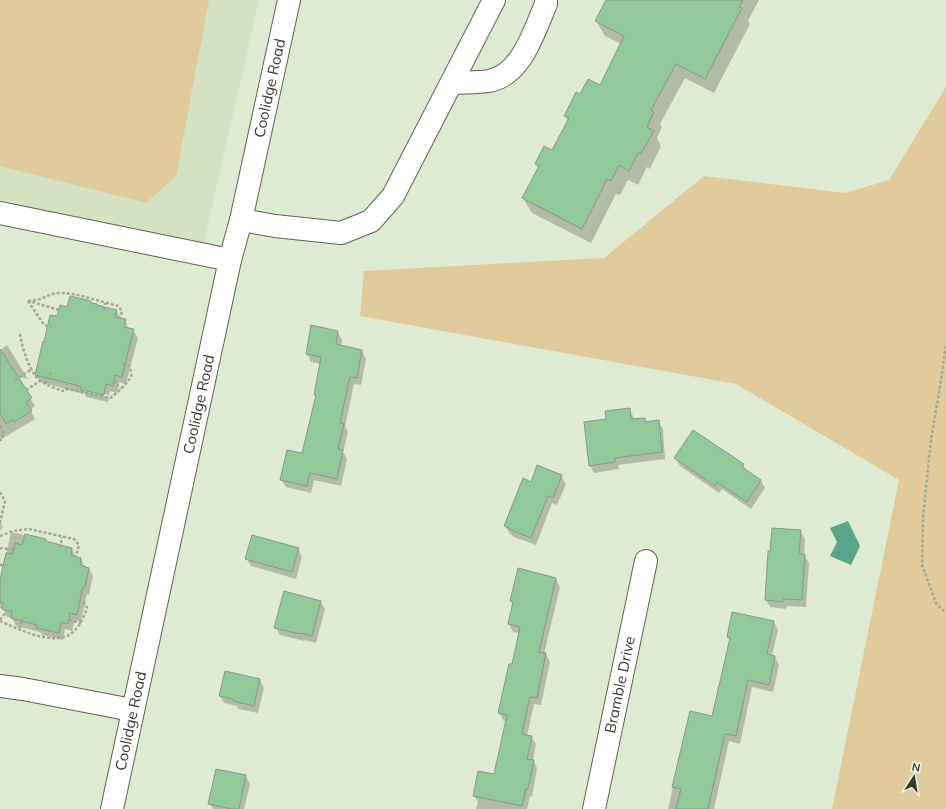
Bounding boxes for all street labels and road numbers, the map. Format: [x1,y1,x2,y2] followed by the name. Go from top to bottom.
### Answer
[249,37,289,139] street label: Coolidge Road
[179,353,218,456] street label: Coolidge Road
[600,634,639,735] street label: Bramble Drive
[111,670,150,772] street label: Coolidge Road

